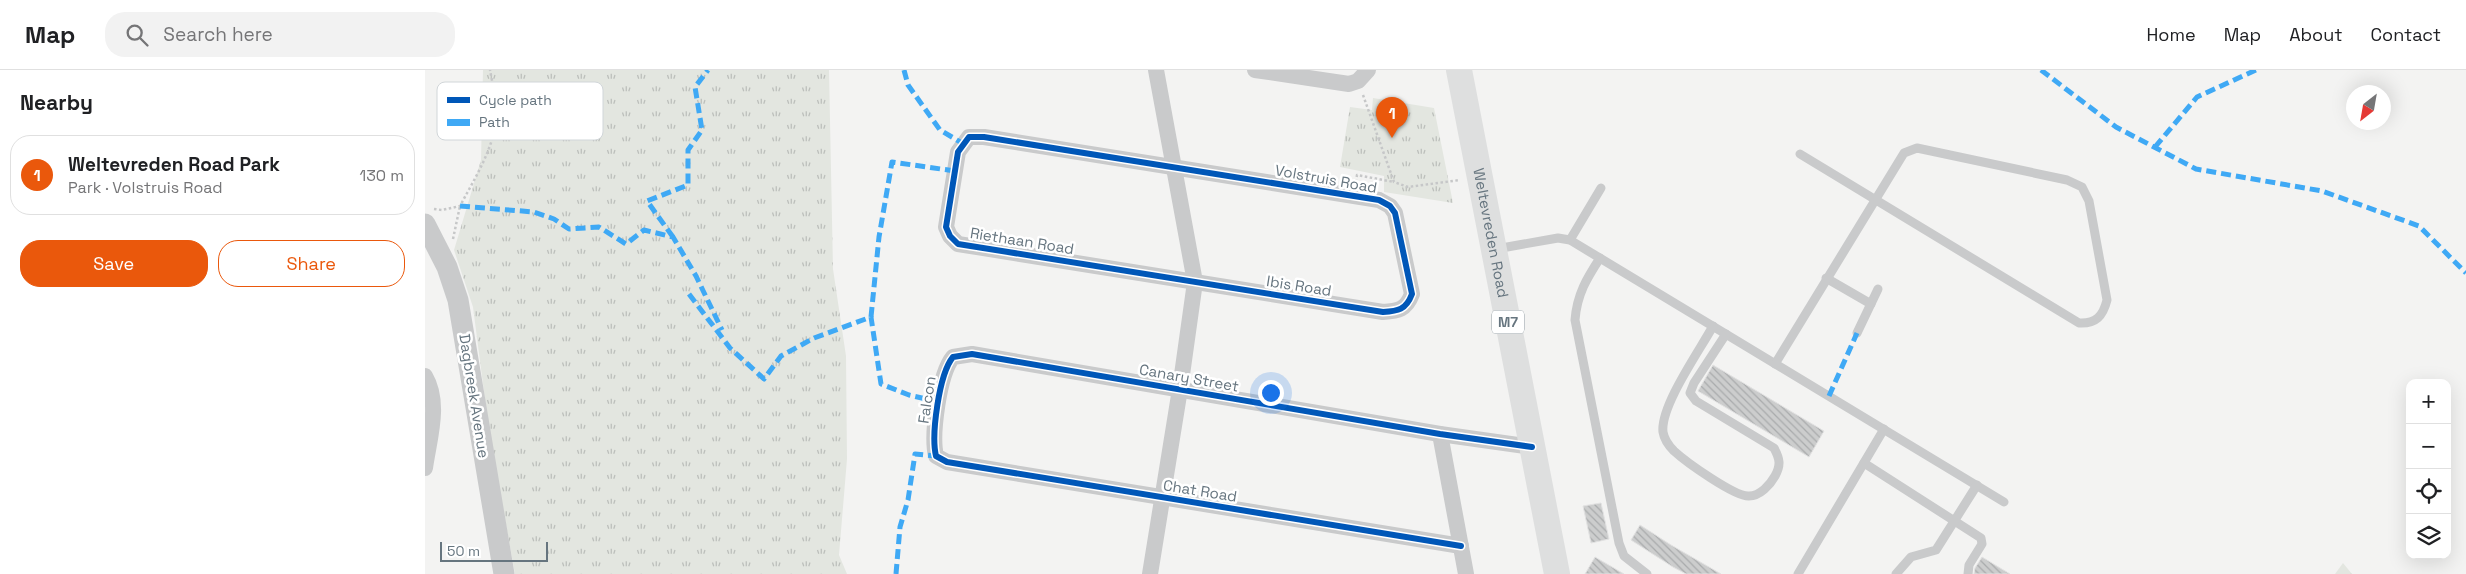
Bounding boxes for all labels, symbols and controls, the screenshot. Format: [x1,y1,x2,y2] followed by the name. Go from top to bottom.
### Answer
[105,12,455,57] search box
[25,19,75,50] text: Map
[123,21,151,49] icon: search
[163,22,273,47] text: Search here
[2147,23,2196,46] text: Home
[2224,23,2261,46] text: Map
[2289,23,2343,46] text: About
[2371,23,2441,46] text: Contact
[437,82,603,140] legend
[2346,85,2391,130] north arrow
[20,89,93,116] text: Nearby
[479,91,552,109] text: Cycle path
[1376,97,1408,138] pin: 1
[479,113,510,131] text: Path
[68,152,280,177] text: Weltevreden Road Park
[1274,160,1379,197] street label: Volstruis Road
[33,165,41,186] text: 1
[360,165,404,186] text: 130 m
[1469,166,1513,299] street label: Weltevreden Road
[68,177,223,198] text: Park · Volstruis Road
[969,223,1075,258] street label: Riethaan Road
[20,240,208,287] button: Save
[218,240,405,287] button: Share
[1265,271,1333,300] street label: Ibis Road
[1492,310,1524,334] road number: M7
[455,332,494,459] street label: Dagbreek Avenue
[1138,359,1240,396] street label: Canary Street
[913,375,940,425] street label: Falcon
[2406,379,2451,559] map controls
[2406,379,2451,424] button: +
[1258,380,1284,406] your location
[2406,424,2451,469] button: −
[2406,469,2451,514] button: locate
[1162,475,1238,506] street label: Chat Road
[2406,514,2451,559] button: layers
[440,539,547,562] scale bar
[447,542,480,560] text: 50 m

